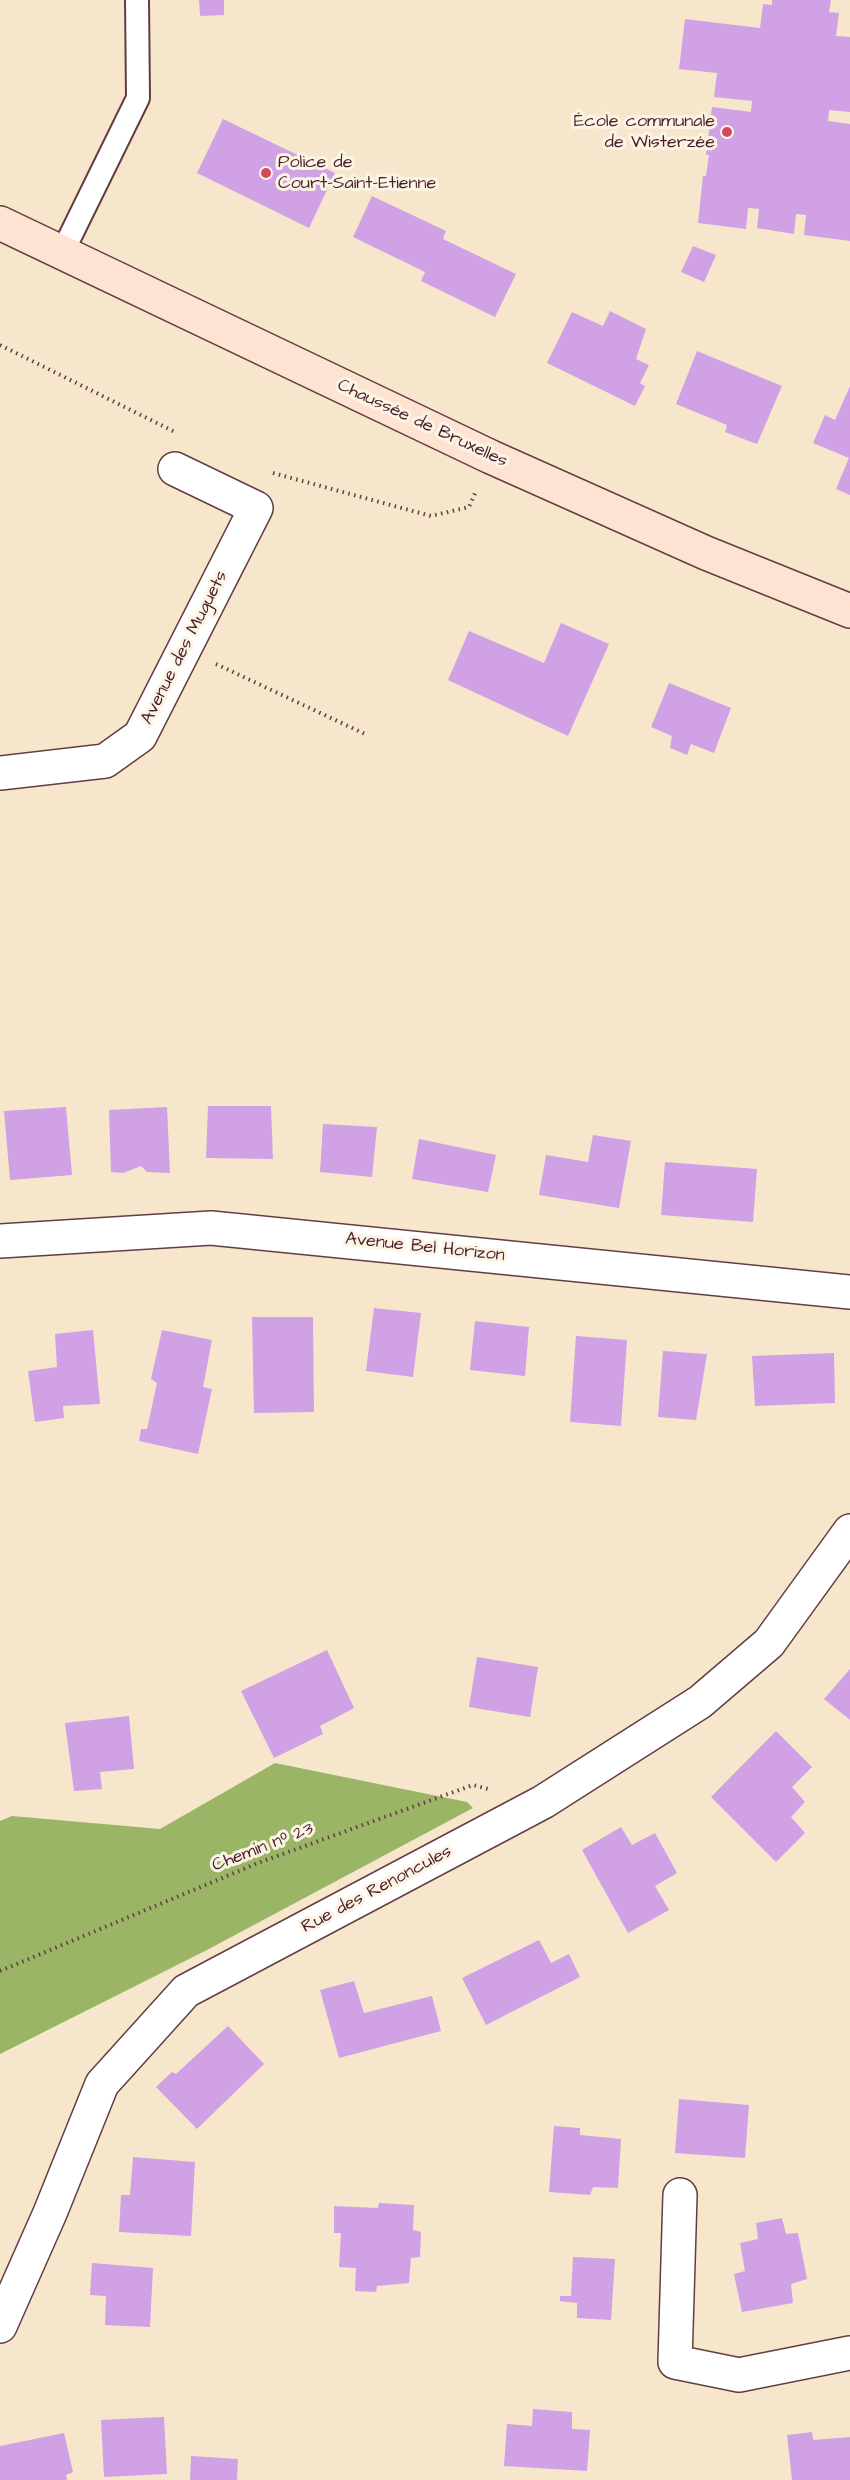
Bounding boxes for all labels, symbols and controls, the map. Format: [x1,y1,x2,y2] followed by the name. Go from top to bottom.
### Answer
[574,111,715,154] place label: École communale de Wisterzée
[720,125,734,139] marker: École communale de Wisterzée
[278,152,436,195] place label: Police de Court-Saint-Etienne
[259,166,273,180] marker: Police de Court-Saint-Etienne
[333,375,511,473] street label: Chaussée de Bruxelles
[137,568,233,728] street label: Avenue des Muguets
[344,1229,506,1267] street label: Avenue Bel Horizon
[209,1819,317,1877] street label: Chemin nᵒ 23
[298,1841,456,1939] street label: Rue des Renoncules

